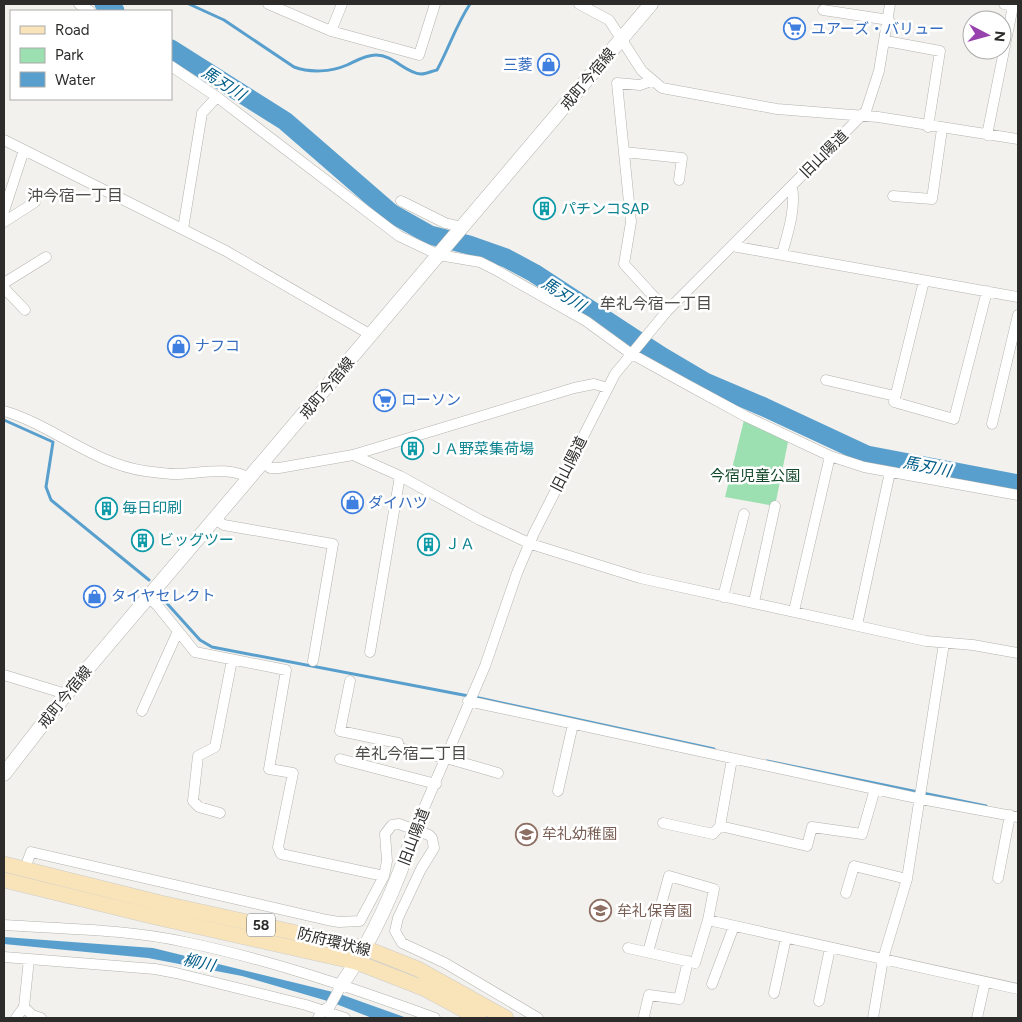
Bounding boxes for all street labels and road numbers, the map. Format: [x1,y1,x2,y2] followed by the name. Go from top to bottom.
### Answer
[557,44,619,114] street label: 戒町今宿線
[796,126,852,182] street label: 旧山陽道
[296,353,358,423] street label: 戒町今宿線
[547,433,591,495] street label: 旧山陽道
[34,662,96,732] street label: 戒町今宿線
[395,806,433,868] street label: 旧山陽道
[247,914,275,936] road number: 58
[295,924,373,960] street label: 防府環状線

